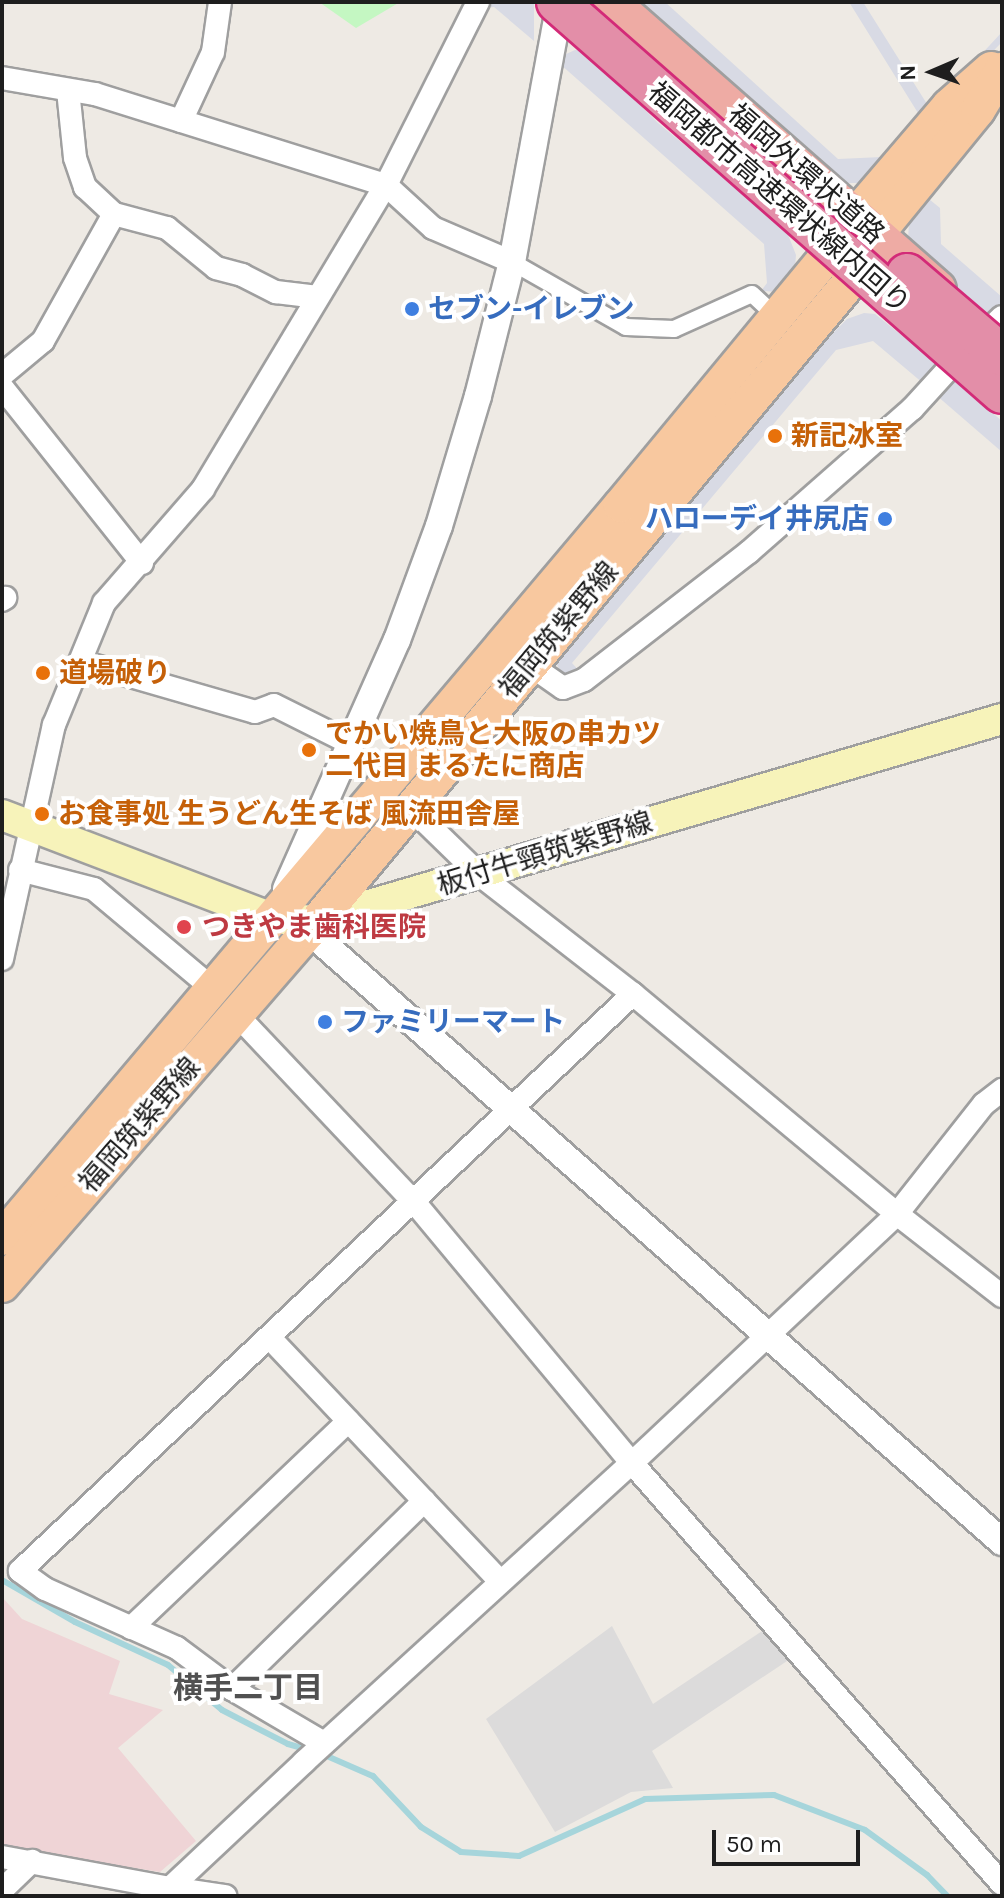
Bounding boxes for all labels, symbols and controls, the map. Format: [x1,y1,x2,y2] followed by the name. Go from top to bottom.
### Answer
[892,32,972,112] north arrow
[895,64,921,81] text: N
[641,75,917,321] street label: 福岡都市高速環状線内回り
[721,97,891,251] street label: 福岡外環状道路
[428,292,634,326] place label: セブン-イレブン
[403,300,421,318] marker: セブン-イレブン
[791,419,903,453] place label: 新記冰室
[766,427,784,445] marker: 新記冰室
[645,502,869,536] place label: ハローデイ井尻店
[876,510,894,528] marker: ハローデイ井尻店
[492,555,626,705] street label: 福岡筑紫野線
[59,656,171,690] place label: 道場破り
[34,664,52,682] marker: 道場破り
[325,717,661,783] place label: でかい焼鳥と大阪の串カツ 二代目 まるたに商店
[300,741,318,759] marker: でかい焼鳥と大阪の串カツ 二代目 まるたに商店
[58,797,520,831] place label: お食事処 生うどん生そば 風流田舎屋
[33,805,51,823] marker: お食事処 生うどん生そば 風流田舎屋
[433,805,657,903] street label: 板付牛頸筑紫野線
[202,910,426,944] place label: つきやま歯科医院
[173,916,195,938] marker: つきやま歯科医院
[341,1005,565,1039] place label: ファミリーマート
[316,1013,334,1031] marker: ファミリーマート
[72,1051,208,1199] street label: 福岡筑紫野線
[173,1670,323,1706] district label: 横手二丁目
[716,1814,864,1864] scale bar
[726,1830,782,1858] text: 50 m

